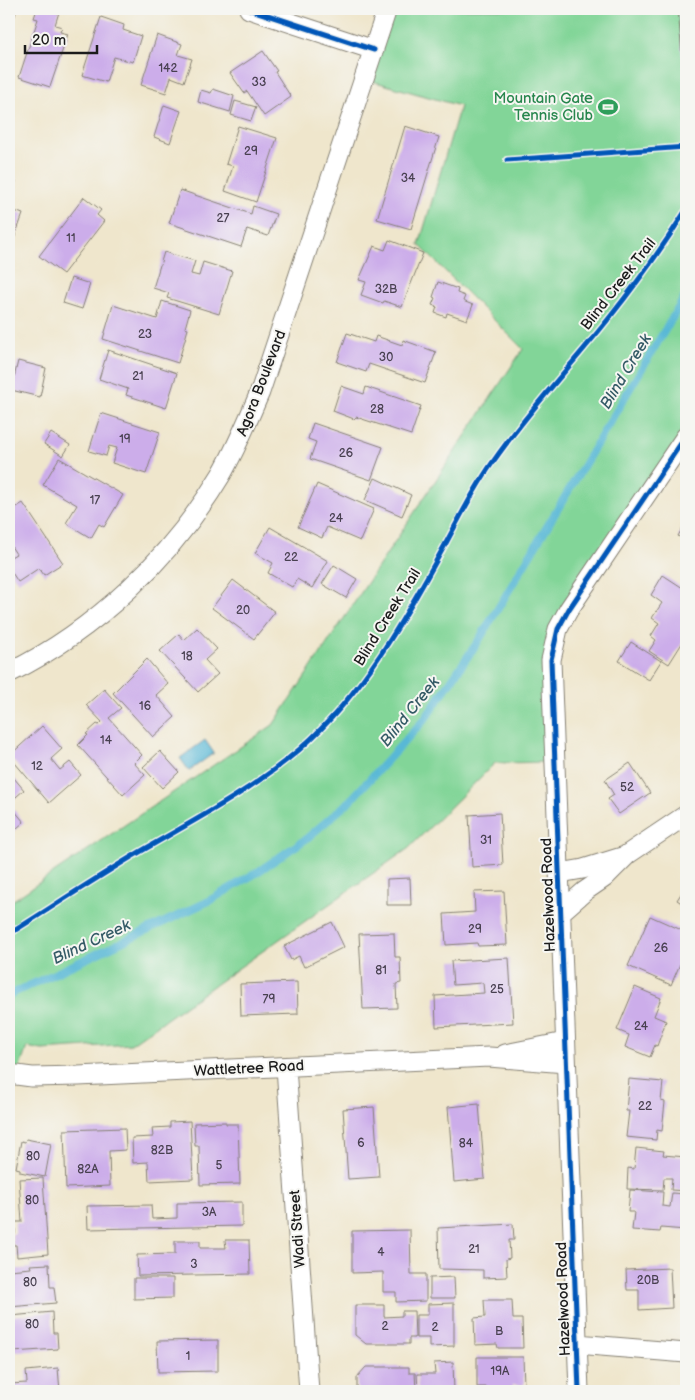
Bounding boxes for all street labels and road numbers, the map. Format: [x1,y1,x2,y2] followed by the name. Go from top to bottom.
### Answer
[577,235,660,334] street label: Blind Creek Trail
[233,327,290,439] street label: Agora Boulevard
[350,565,425,670] street label: Blind Creek Trail
[537,837,560,953] street label: Hazelwood Road
[193,1056,305,1081] street label: Wattletree Road
[285,1189,310,1269] street label: Wadi Street
[552,1241,575,1357] street label: Hazelwood Road

